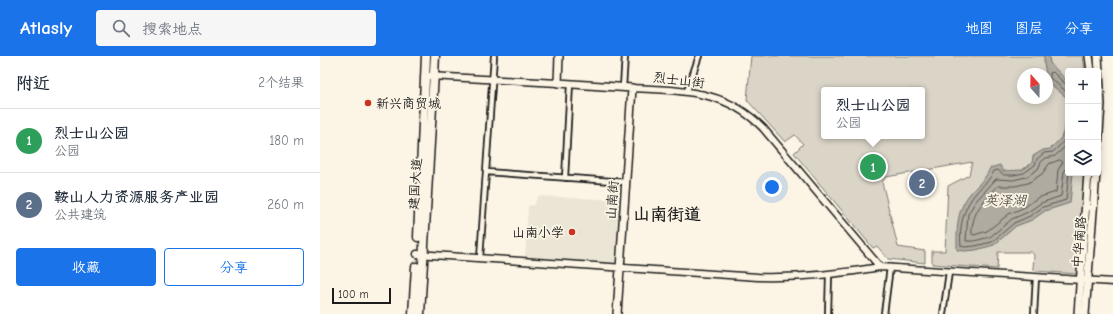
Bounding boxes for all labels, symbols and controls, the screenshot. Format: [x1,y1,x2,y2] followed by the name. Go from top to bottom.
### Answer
[96,10,376,46] search box
[20,17,72,39] text: Atlasly
[110,17,132,39] icon: search
[142,20,202,38] text: 搜索地点
[965,20,993,37] text: 地图
[1015,20,1043,37] text: 图层
[1065,20,1093,37] text: 分享
[1017,68,1053,104] north arrow
[1065,68,1101,176] map controls
[1065,68,1101,104] button: +
[652,69,706,91] street label: 烈士山街
[16,74,50,93] text: 附近
[258,75,304,90] text: 2个结果
[821,87,925,139] popup
[376,96,441,111] place label: 新兴商贸城
[835,96,911,114] text: 烈士山公园
[363,98,373,108] marker: 新兴商贸城
[1065,104,1101,140] button: −
[835,115,862,130] text: 公园
[54,124,129,142] text: 烈士山公园
[26,133,32,148] text: 1
[269,133,304,148] text: 180 m
[1065,140,1101,176] button: layers
[54,143,80,158] text: 公园
[860,152,886,182] pin: 1
[406,158,424,210] street label: 建国大道
[909,168,935,198] pin: 2
[762,177,782,197] your location
[603,180,621,220] street label: 山南街
[54,188,219,206] text: 鞍山人力资源服务产业园
[984,192,1028,209] water label: 英泽湖
[26,197,32,212] text: 2
[267,197,304,212] text: 260 m
[633,205,701,224] district label: 山南街道
[54,207,106,222] text: 公共建筑
[1069,215,1089,269] street label: 中华南路
[512,225,564,240] place label: 山南小学
[567,227,577,237] marker: 山南小学
[16,248,156,286] button: 收藏
[164,248,304,286] button: 分享
[332,286,391,305] scale bar
[338,288,369,301] text: 100 m

